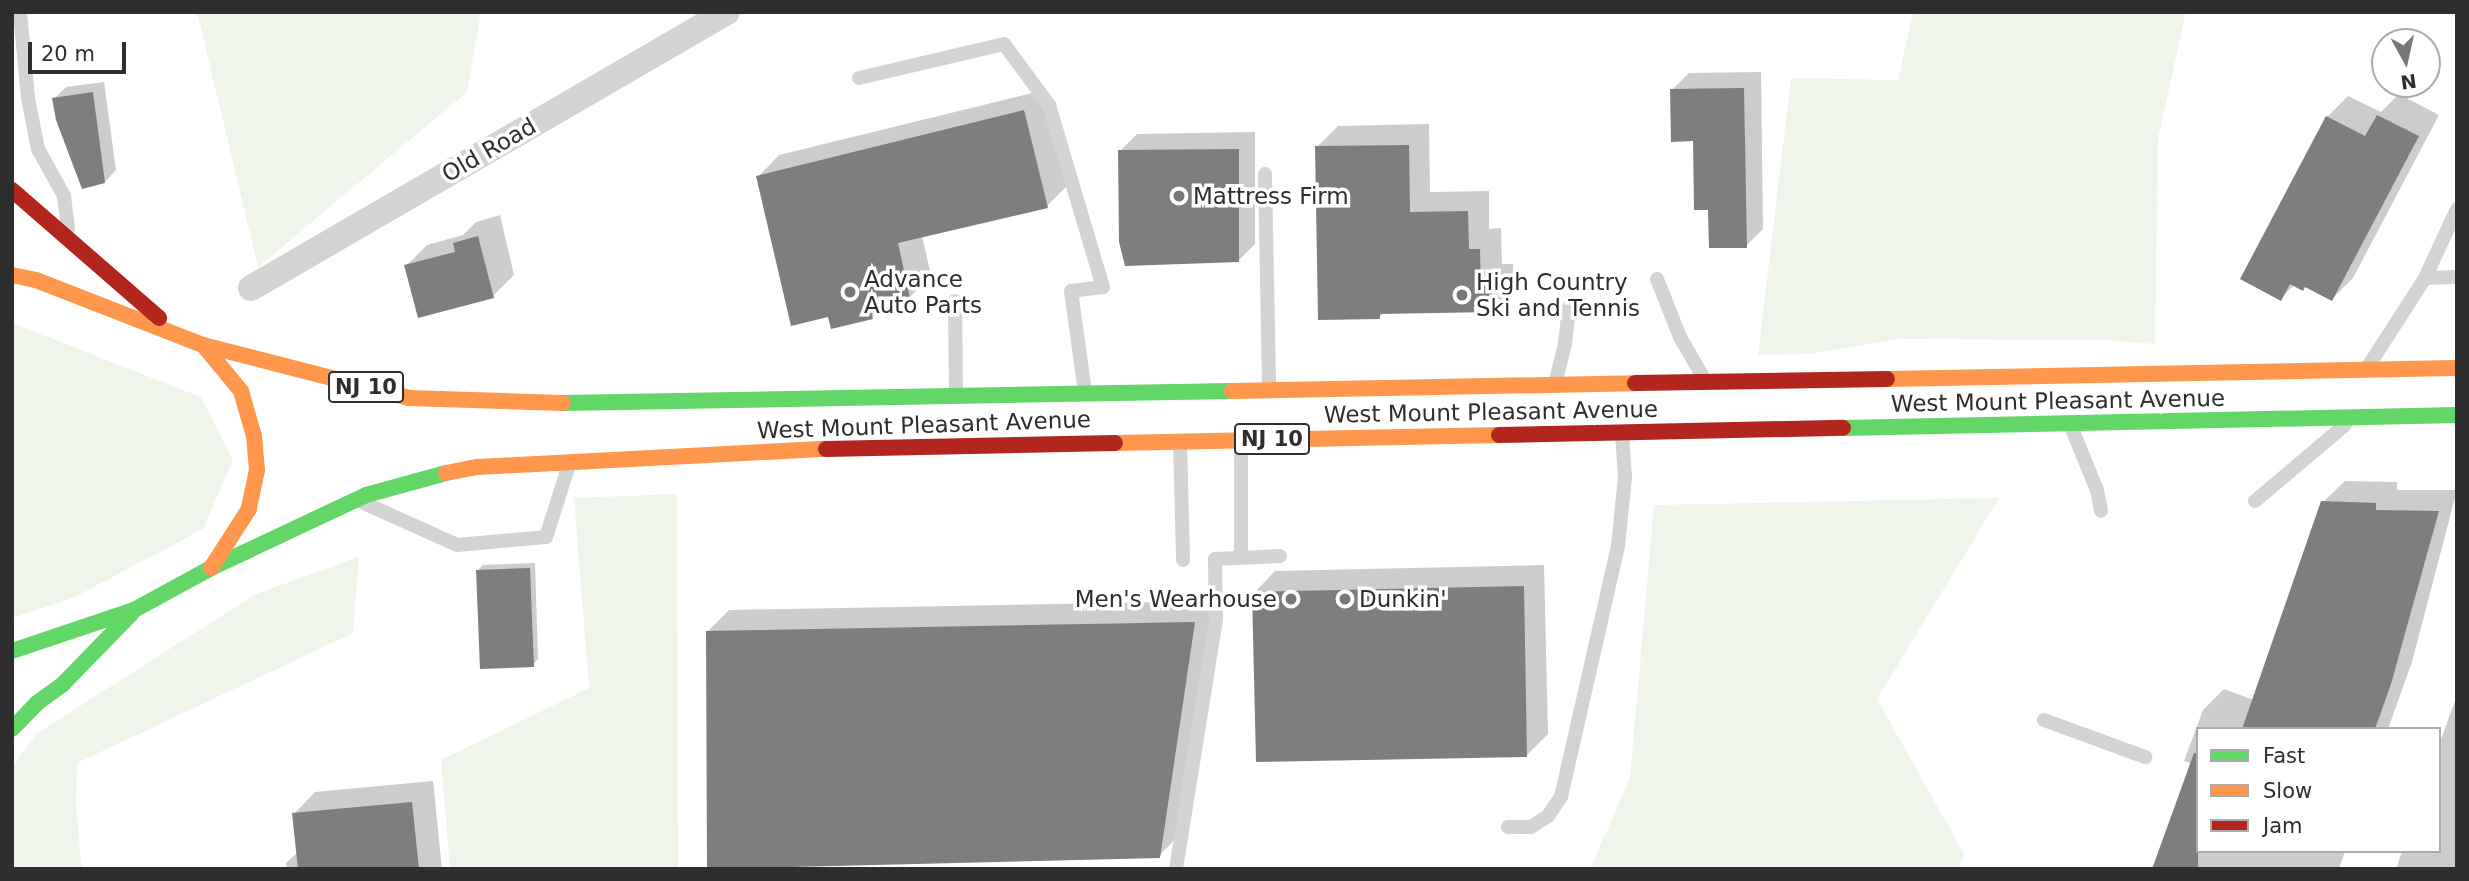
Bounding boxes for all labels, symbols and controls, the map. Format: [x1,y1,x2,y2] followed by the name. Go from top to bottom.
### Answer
[32,28,130,72] scale bar
[2371,28,2441,98] north arrow
[41,42,95,66] text: 20 m
[2399,70,2418,94] text: N
[437,112,541,188] street label: Old Road
[1193,182,1349,210] place label: Mattress Firm
[1171,188,1187,204] marker: Mattress Firm
[864,265,982,319] place label: Advance Auto Parts
[1476,268,1640,322] place label: High Country Ski and Tennis
[842,284,858,300] marker: Advance Auto Parts
[1454,287,1470,303] marker: High Country Ski and Tennis
[328,370,404,404] road number: NJ 10
[1891,384,2225,418] street label: West Mount Pleasant Avenue
[1324,395,1658,429] street label: West Mount Pleasant Avenue
[757,405,1091,445] street label: West Mount Pleasant Avenue
[1234,422,1310,457] road number: NJ 10
[1075,585,1277,613] place label: Men's Wearhouse
[1359,585,1446,613] place label: Dunkin'
[1283,591,1299,607] marker: Men's Wearhouse
[1337,591,1353,607] marker: Dunkin'
[2196,727,2441,853] legend
[2263,744,2305,768] text: Fast
[2263,779,2312,803] text: Slow
[2263,814,2303,838] text: Jam

